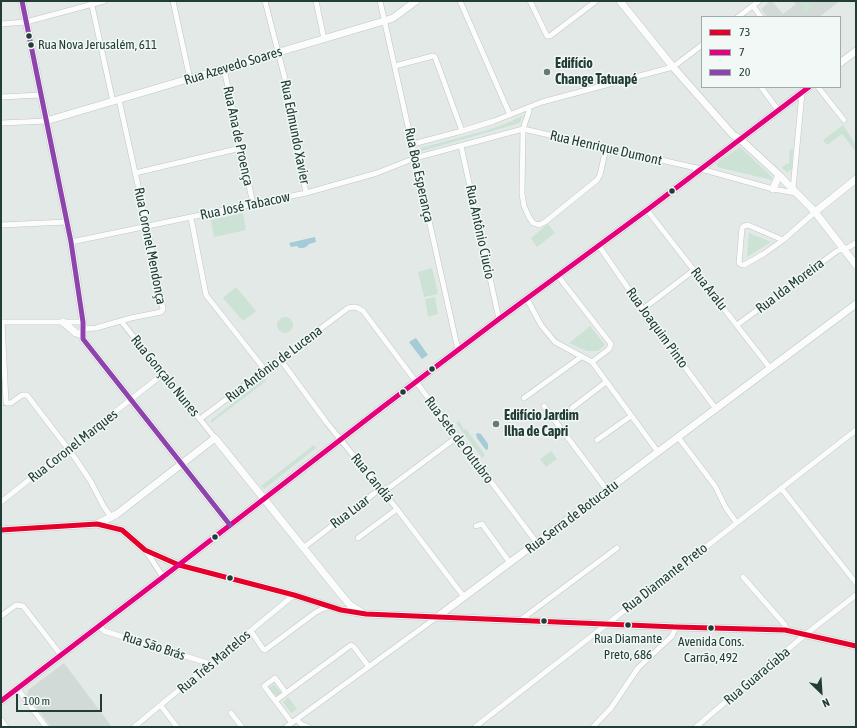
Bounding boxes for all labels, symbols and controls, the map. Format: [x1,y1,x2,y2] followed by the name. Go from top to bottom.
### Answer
[701,16,841,88] legend
[739,25,750,39] text: 73
[24,31,34,41] unlabelled marker
[38,37,157,53] place label: Rua Nova Jerusalém, 611
[26,40,36,50] marker: Rua Nova Jerusalém, 611
[182,43,284,89] street label: Rua Azevedo Soares
[739,45,745,59] text: 7
[555,56,637,88] place label: Edifício Change Tatuapé
[739,65,750,79] text: 20
[542,67,552,77] marker: Edifício Change Tatuapé
[277,78,313,186] street label: Rua Edmundo Xavier
[219,85,257,187] street label: Rua Ana de Proença
[401,126,437,224] street label: Rua Boa Esperança
[548,127,664,169] street label: Rua Henrique Dumont
[462,183,498,281] street label: Rua Antônio Ciucio
[130,186,170,306] street label: Rua Coronel Mendonça
[667,186,677,196] unlabelled marker
[199,188,291,224] street label: Rua José Tabacow
[753,255,827,317] street label: Rua Ida Moreira
[687,264,731,314] street label: Rua Aralu
[622,284,692,372] street label: Rua Joaquim Pinto
[222,322,326,406] street label: Rua Antônio de Lucena
[127,332,203,420] street label: Rua Gonçalo Nunes
[427,364,437,374] unlabelled marker
[398,387,408,397] unlabelled marker
[421,393,497,487] street label: Rua Sete de Outubro
[25,406,121,486] street label: Rua Coronel Marques
[504,408,579,440] place label: Edifício Jardim Ilha de Capri
[491,419,501,429] marker: Edifício Jardim Ilha de Capri
[347,450,397,506] street label: Rua Candiá
[522,477,622,557] street label: Rua Serra de Botucatu
[327,492,373,532] street label: Rua Luar
[210,532,220,542] unlabelled marker
[619,540,711,616] street label: Rua Diamante Preto
[225,573,235,583] unlabelled marker
[539,616,549,626] unlabelled marker
[623,620,633,630] marker: Rua Diamante Preto, 686
[706,623,716,633] marker: Avenida Cons. Carrão, 492
[174,627,254,697] street label: Rua Três Martelos
[120,628,188,664] street label: Rua São Brás
[594,631,662,662] place label: Rua Diamante Preto, 686
[678,634,744,665] place label: Avenida Cons. Carrão, 492
[720,643,794,709] street label: Rua Guaraciaba
[801,672,841,712] north arrow
[18,686,104,712] scale bar
[23,694,50,708] text: 100 m
[821,696,832,710] text: N

